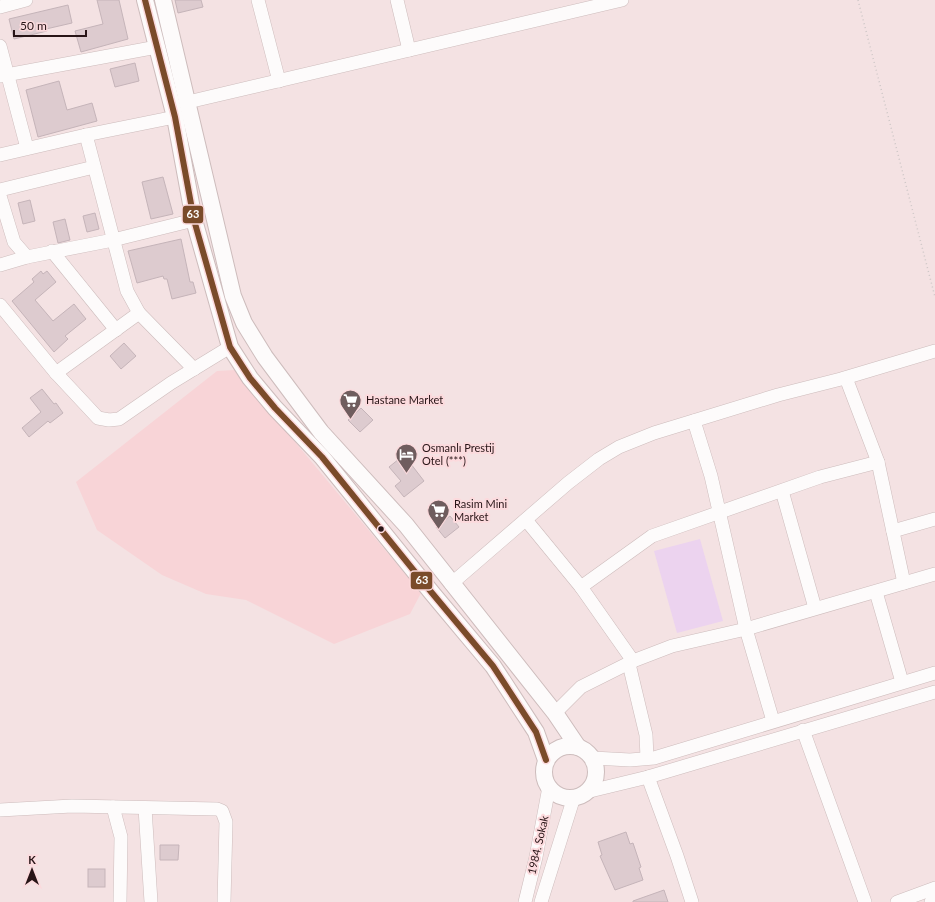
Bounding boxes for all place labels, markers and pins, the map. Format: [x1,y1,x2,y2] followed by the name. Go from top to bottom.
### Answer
[338,387,364,420] supermarket icon: Hastane Market
[366,393,443,406] place label: Hastane Market
[394,441,420,474] hotel icon: Osmanlı Prestij Otel (***)
[422,441,495,467] place label: Osmanlı Prestij Otel (***)
[426,497,452,530] supermarket icon: Rasim Mini Market
[454,497,507,523] place label: Rasim Mini Market
[376,524,386,534] unlabelled marker

